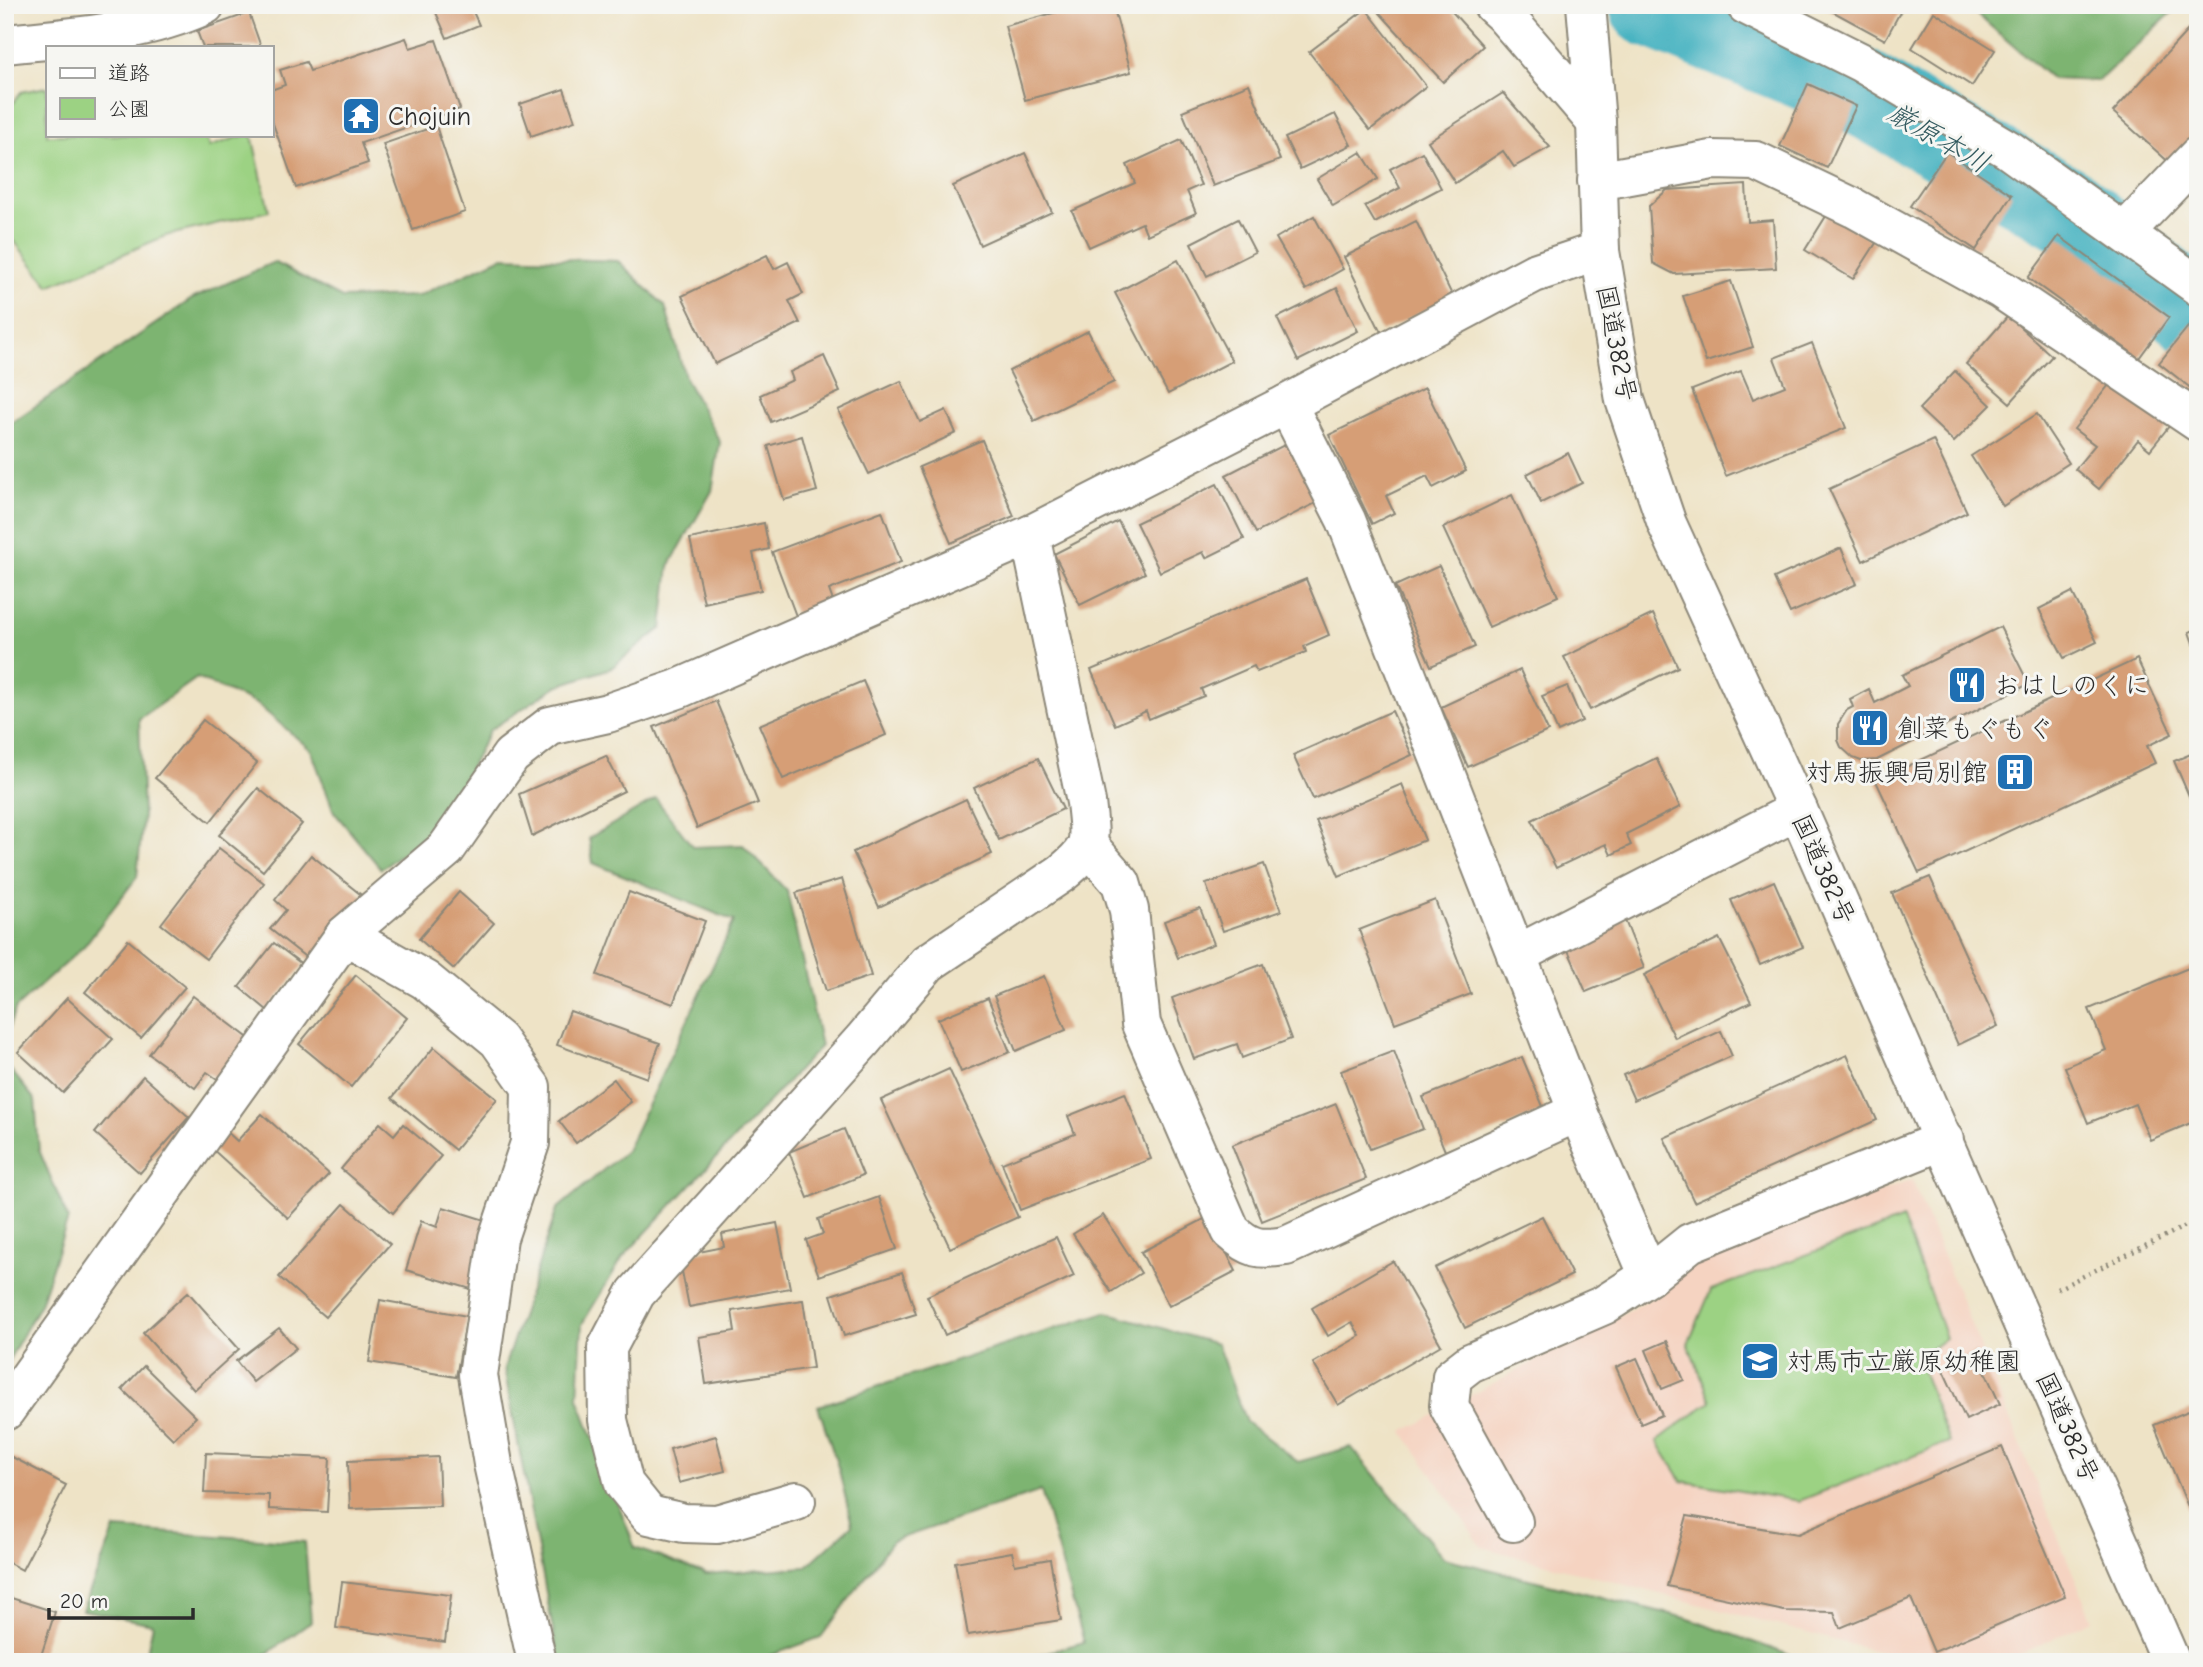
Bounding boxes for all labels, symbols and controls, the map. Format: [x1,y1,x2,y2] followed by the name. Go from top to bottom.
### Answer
[46,46,273,136] legend
[108,61,150,85] text: 道路
[340,95,382,137] temple icon: Chojuin
[1882,96,1995,180] water label: 厳原本川
[108,97,150,121] text: 公園
[388,102,471,132] place label: Chojuin
[1590,282,1642,404] street label: 国道382号
[1946,664,1988,706] restaurant icon: おはしのくに
[1994,671,2150,701] place label: おはしのくに
[1849,707,1891,749] restaurant icon: 創菜もぐもぐ
[1897,714,2053,744] place label: 創菜もぐもぐ
[1994,751,2036,793] building icon: 対馬振興局別館
[1806,758,1988,788] place label: 対馬振興局別館
[1785,809,1861,929] street label: 国道382号
[1739,1340,1781,1382] school or university icon: 対馬市立厳原幼稚園
[1787,1347,2021,1377] place label: 対馬市立厳原幼稚園
[2029,1367,2105,1487] street label: 国道382号
[49,1576,192,1620] scale bar
[60,1589,108,1613] text: 20 m

